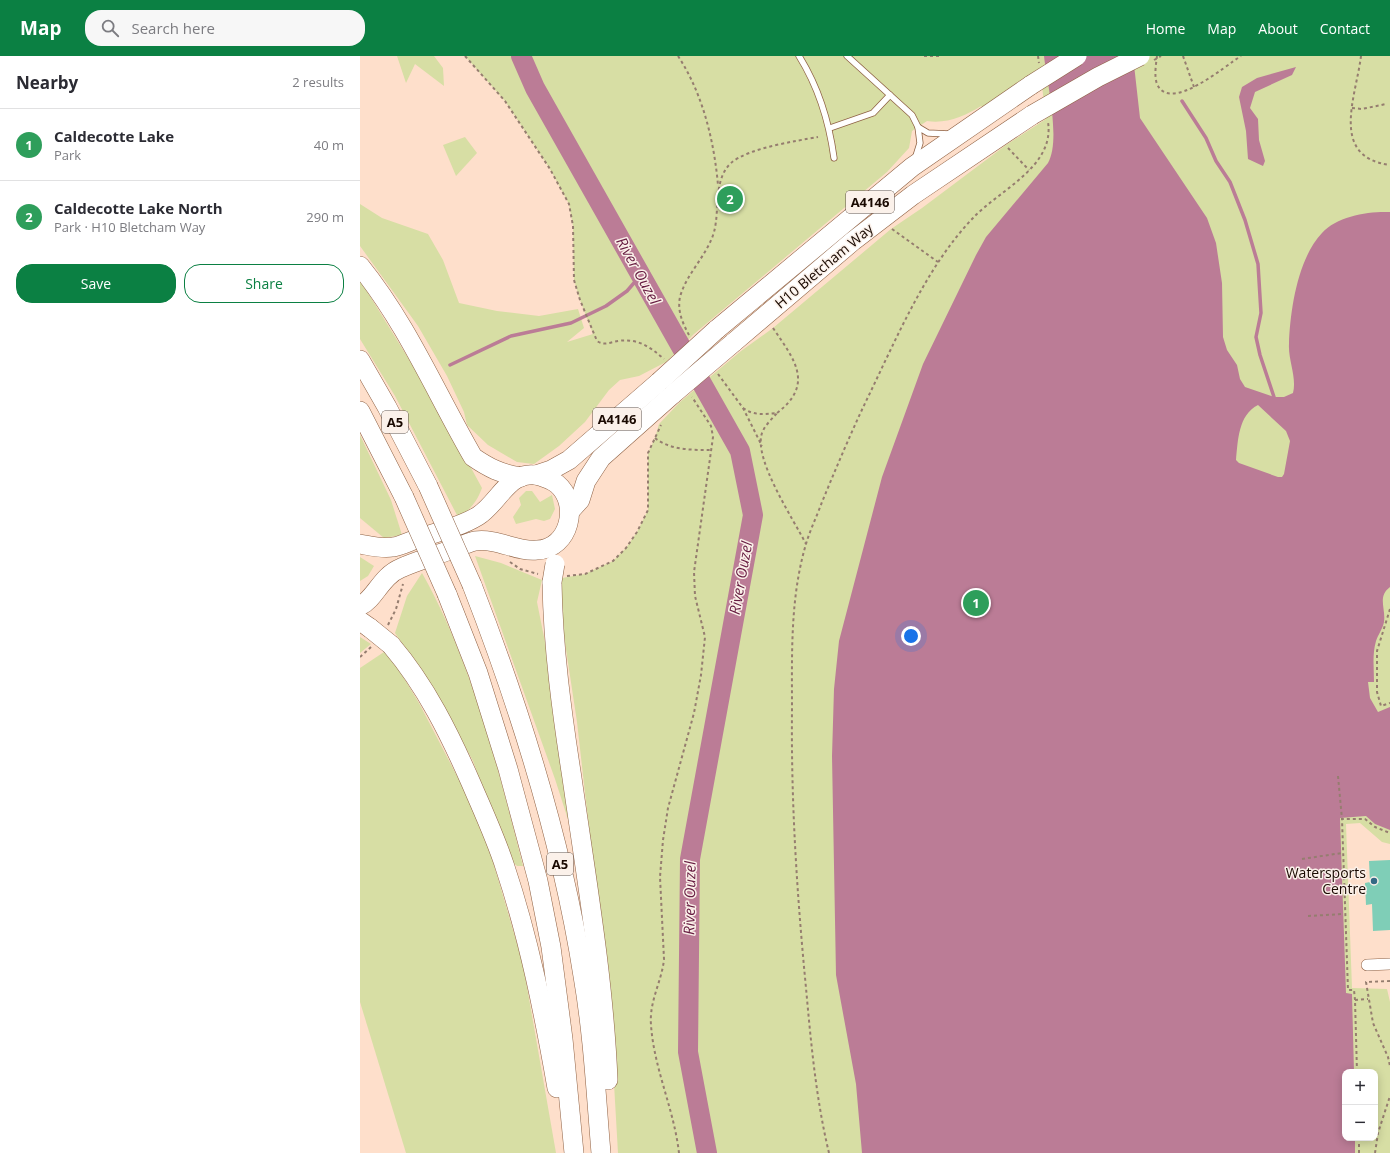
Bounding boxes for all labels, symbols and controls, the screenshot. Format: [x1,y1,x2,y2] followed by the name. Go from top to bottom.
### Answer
[85,10,365,46] search box
[20,15,61,41] text: Map
[99,17,121,39] icon: search
[131,18,215,38] text: Search here
[1146,19,1185,38] text: Home
[1207,19,1236,38] text: Map
[1258,19,1298,38] text: About
[1320,19,1370,38] text: Contact
[16,71,78,94] text: Nearby
[292,73,344,91] text: 2 results
[54,126,174,146] text: Caldecotte Lake
[25,136,33,154] text: 1
[314,136,344,154] text: 40 m
[54,146,81,164] text: Park
[717,184,743,214] pin: 2
[846,191,894,213] road number: A4146
[54,198,223,218] text: Caldecotte Lake North
[25,208,33,226] text: 2
[306,208,344,226] text: 290 m
[54,218,205,236] text: Park · H10 Bletcham Way
[771,218,878,312] street label: H10 Bletcham Way
[612,233,666,309] water label: River Ouzel
[16,264,176,303] button: Save
[184,264,344,303] button: Share
[593,408,641,430] road number: A4146
[382,411,408,433] road number: A5
[724,538,756,616] water label: River Ouzel
[963,588,989,618] pin: 1
[901,626,921,646] your location
[547,853,573,875] road number: A5
[678,860,700,935] water label: River Ouzel
[1286,863,1366,898] place label: Watersports Centre
[1369,876,1379,886] marker: Watersports Centre
[1342,1069,1378,1141] map controls
[1342,1069,1378,1105] button: +
[1342,1105,1378,1141] button: −

